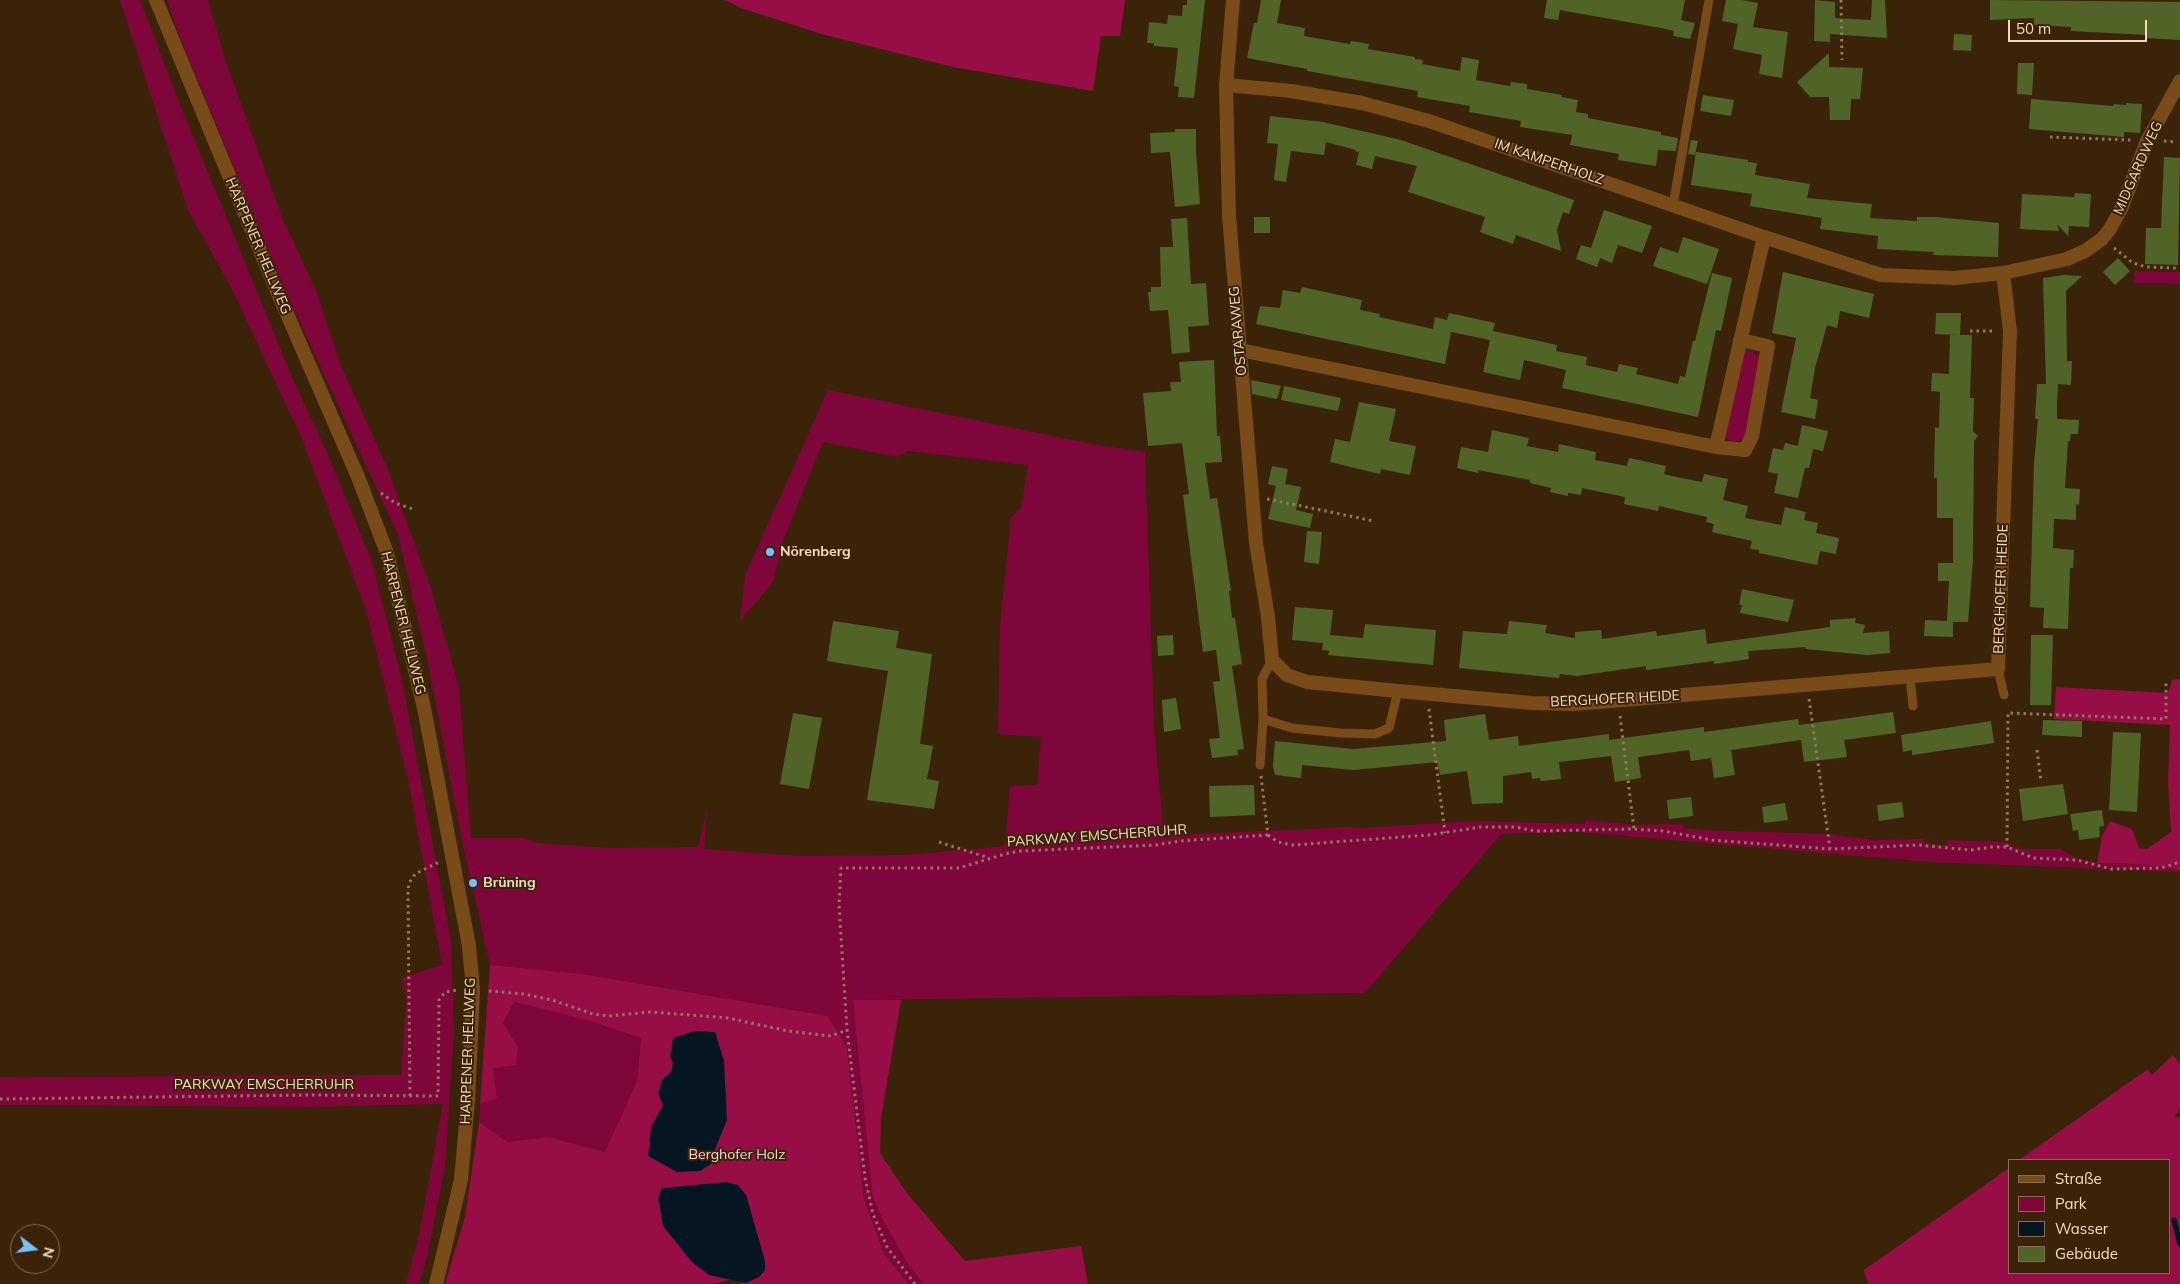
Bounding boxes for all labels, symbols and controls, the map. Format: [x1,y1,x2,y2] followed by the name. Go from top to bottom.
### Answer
[2010,10,2149,42] scale bar
[2016,19,2051,38] text: 50 m
[2110,119,2166,217] street label: MIDGARDWEG
[1492,135,1606,189] street label: IM KAMPERHOLZ
[222,175,294,317] street label: HARPENER HELLWEG
[1226,285,1250,377] street label: OSTARAWEG
[1990,524,2012,654] street label: BERGHOFER HEIDE
[780,544,851,560] place label: Nörenberg
[764,546,776,558] marker: Nörenberg
[377,550,429,696] street label: HARPENER HELLWEG
[1550,687,1680,711] street label: BERGHOFER HEIDE
[1006,821,1188,851] street label: PARKWAY EMSCHERRUHR
[483,875,536,891] place label: Brüning
[467,877,479,889] marker: Brüning
[457,977,479,1125] street label: HARPENER HELLWEG
[174,1077,354,1093] street label: PARKWAY EMSCHERRUHR
[689,1147,785,1163] park label: Berghofer Holz
[2008,1159,2170,1274] legend
[2055,1169,2102,1188] text: Straße
[2055,1194,2087,1213] text: Park
[2055,1219,2108,1238] text: Wasser
[10,1224,60,1274] north arrow
[2055,1244,2118,1263] text: Gebäude
[38,1245,59,1260] text: N

